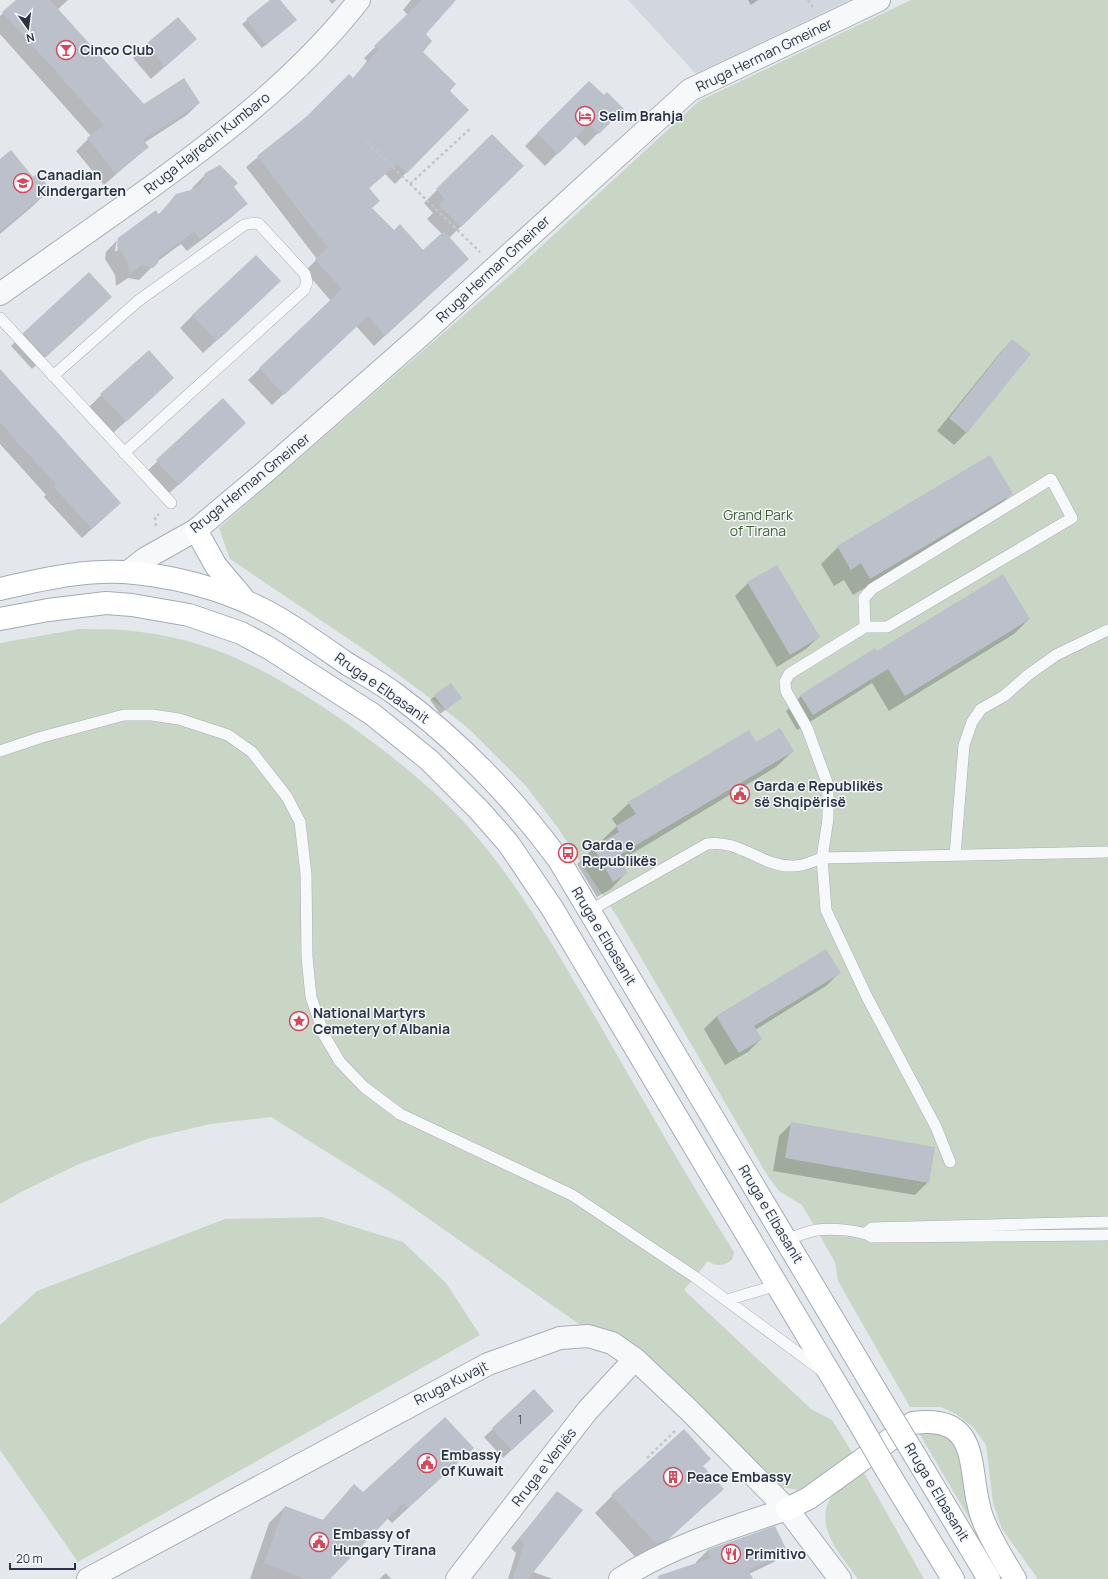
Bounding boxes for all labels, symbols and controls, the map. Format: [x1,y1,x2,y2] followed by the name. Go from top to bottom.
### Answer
[8,8,48,48] north arrow
[693,13,835,96] street label: Rruga Herman Gmeiner
[25,30,36,46] text: N
[55,39,77,61] bar icon: Cinco Club
[80,40,154,59] place label: Cinco Club
[140,87,274,198] street label: Rruga Hajredin Kumbaro
[574,105,596,127] hotel icon: Selim Brahja
[599,106,683,125] place label: Selim Brahja
[37,165,126,200] place label: Canadian Kindergarten
[12,172,34,194] school or university icon: Canadian Kindergarten
[432,211,554,326] street label: Rruga Herman Gmeiner
[186,428,314,537] street label: Rruga Herman Gmeiner
[723,505,794,540] park label: Grand Park of Tirana
[331,648,434,728] street label: Rruga e Elbasanit
[754,776,883,811] place label: Garda e Republikës së Shqipërisë
[729,783,751,805] public building icon: Garda e Republikës së Shqipërisë
[582,835,657,870] place label: Garda e Republikës
[557,842,579,864] bus stop icon: Garda e Republikës
[568,883,642,989] street label: Rruga e Elbasanit
[313,1003,450,1038] place label: National Martyrs Cemetery of Albania
[288,1010,310,1032] place icon: National Martyrs Cemetery of Albania
[735,1161,809,1267] street label: Rruga e Elbasanit
[410,1356,491,1409] street label: Rruga Kuvajt
[518,1411,522,1428] house number: 1
[507,1424,580,1510] street label: Rruga e Veniës
[901,1439,975,1545] street label: Rruga e Elbasanit
[441,1445,504,1480] place label: Embassy of Kuwait
[416,1452,438,1474] public building icon: Embassy of Kuwait
[662,1466,684,1488] building icon: Peace Embassy
[687,1467,792,1486] place label: Peace Embassy
[333,1524,436,1559] place label: Embassy of Hungary Tirana
[308,1531,330,1553] public building icon: Embassy of Hungary Tirana
[720,1543,742,1565] restaurant icon: Primitivo
[745,1544,806,1563] place label: Primitivo
[10,1545,75,1571] scale bar
[16,1550,43,1567] text: 20 m

